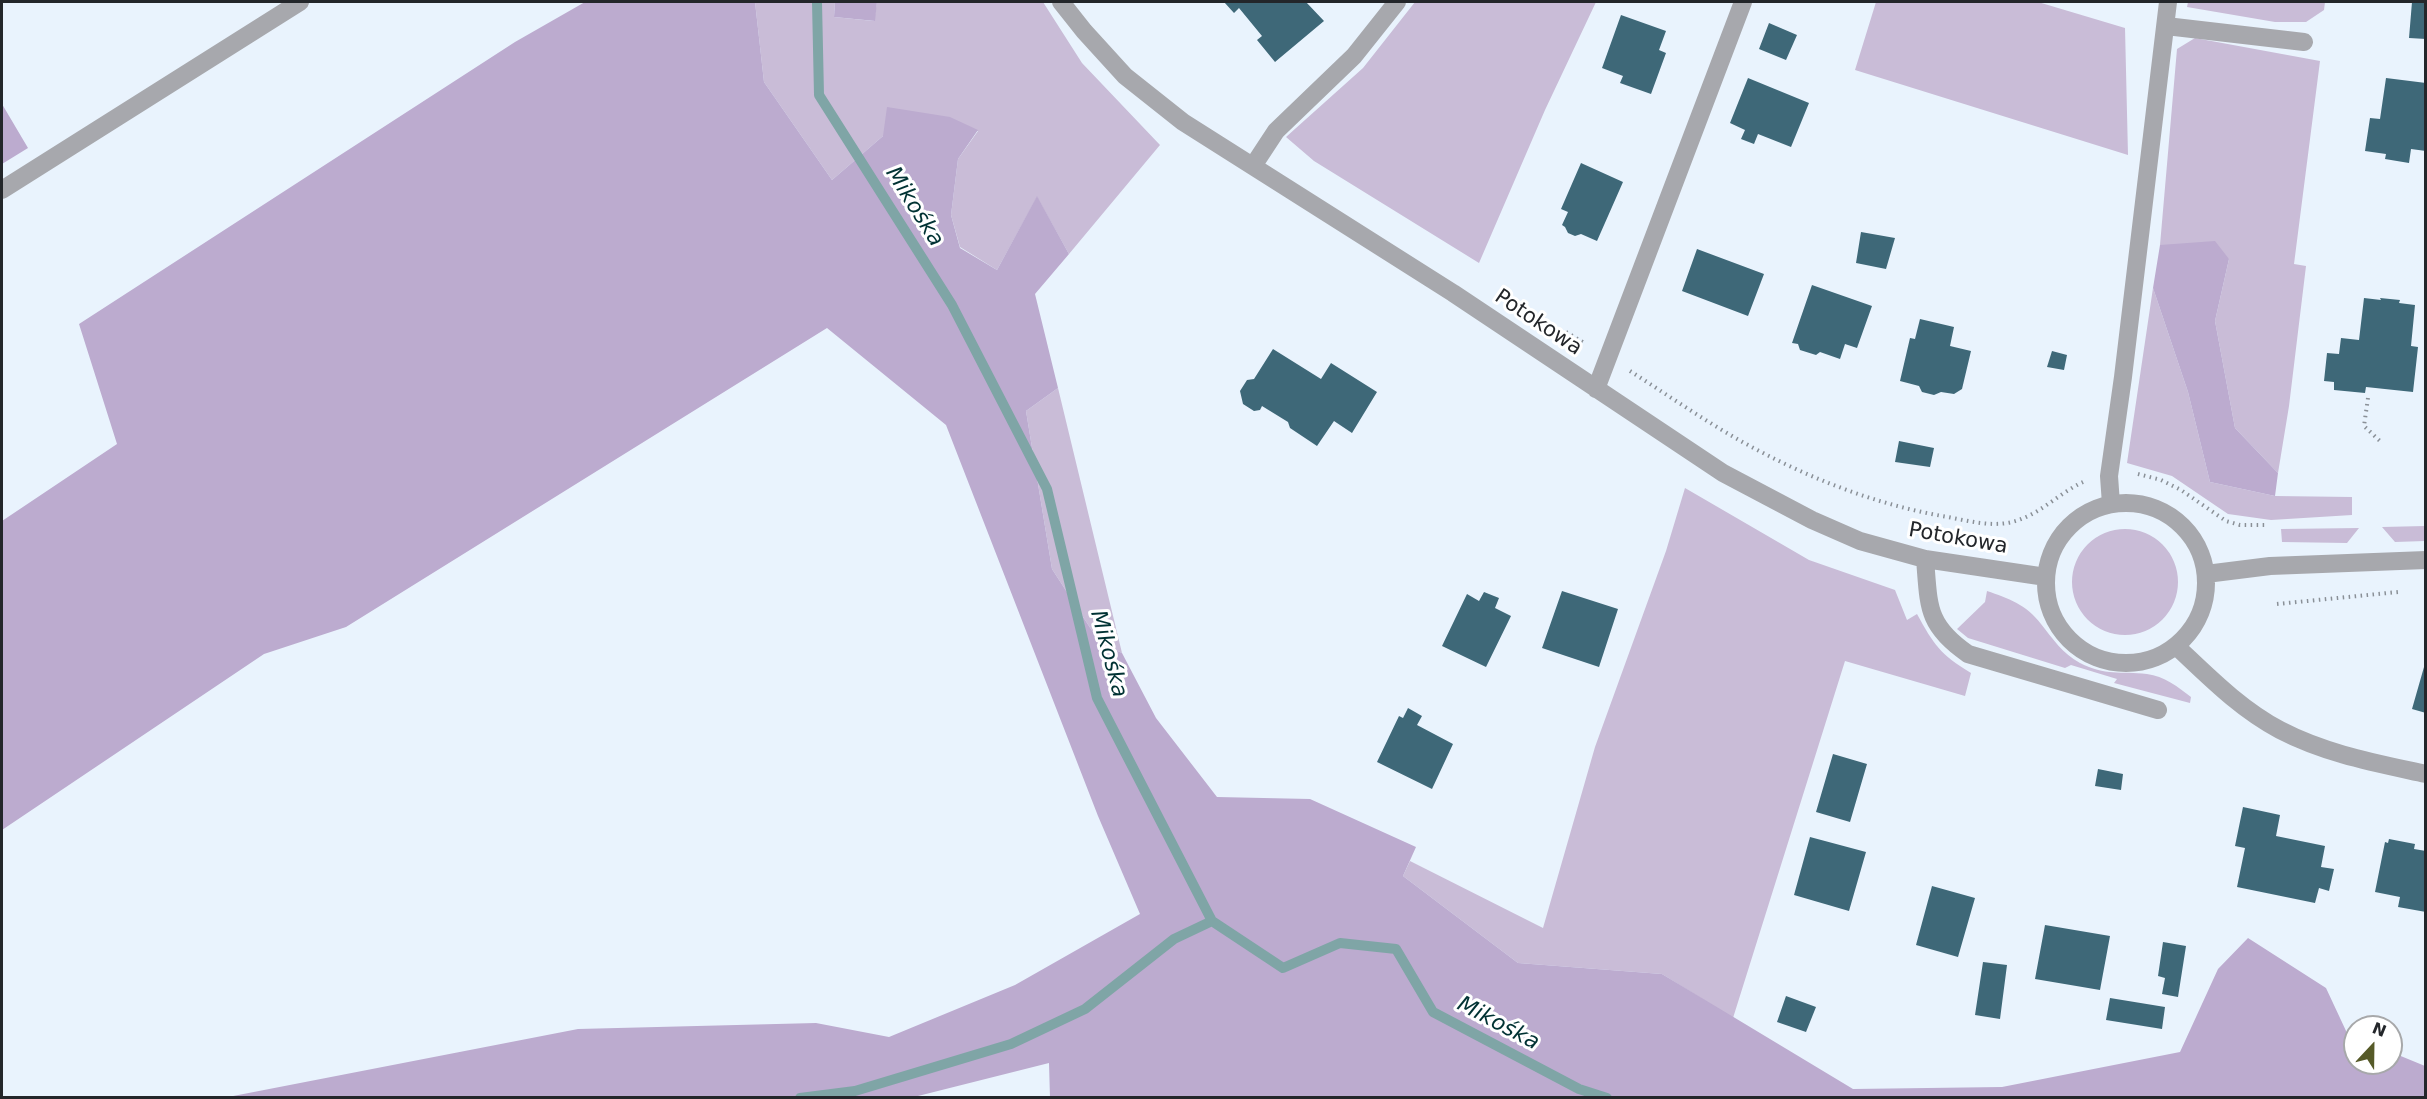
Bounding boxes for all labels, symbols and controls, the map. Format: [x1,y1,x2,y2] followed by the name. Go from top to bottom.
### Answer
[879,162,949,252] water label: Mikośka
[1489,285,1587,361] street label: Potokowa
[1906,518,2010,560] street label: Potokowa
[1084,608,1132,700] water label: Mikośka
[1453,991,1543,1057] water label: Mikośka
[2343,1015,2403,1075] north arrow
[2369,1018,2389,1041] text: N

